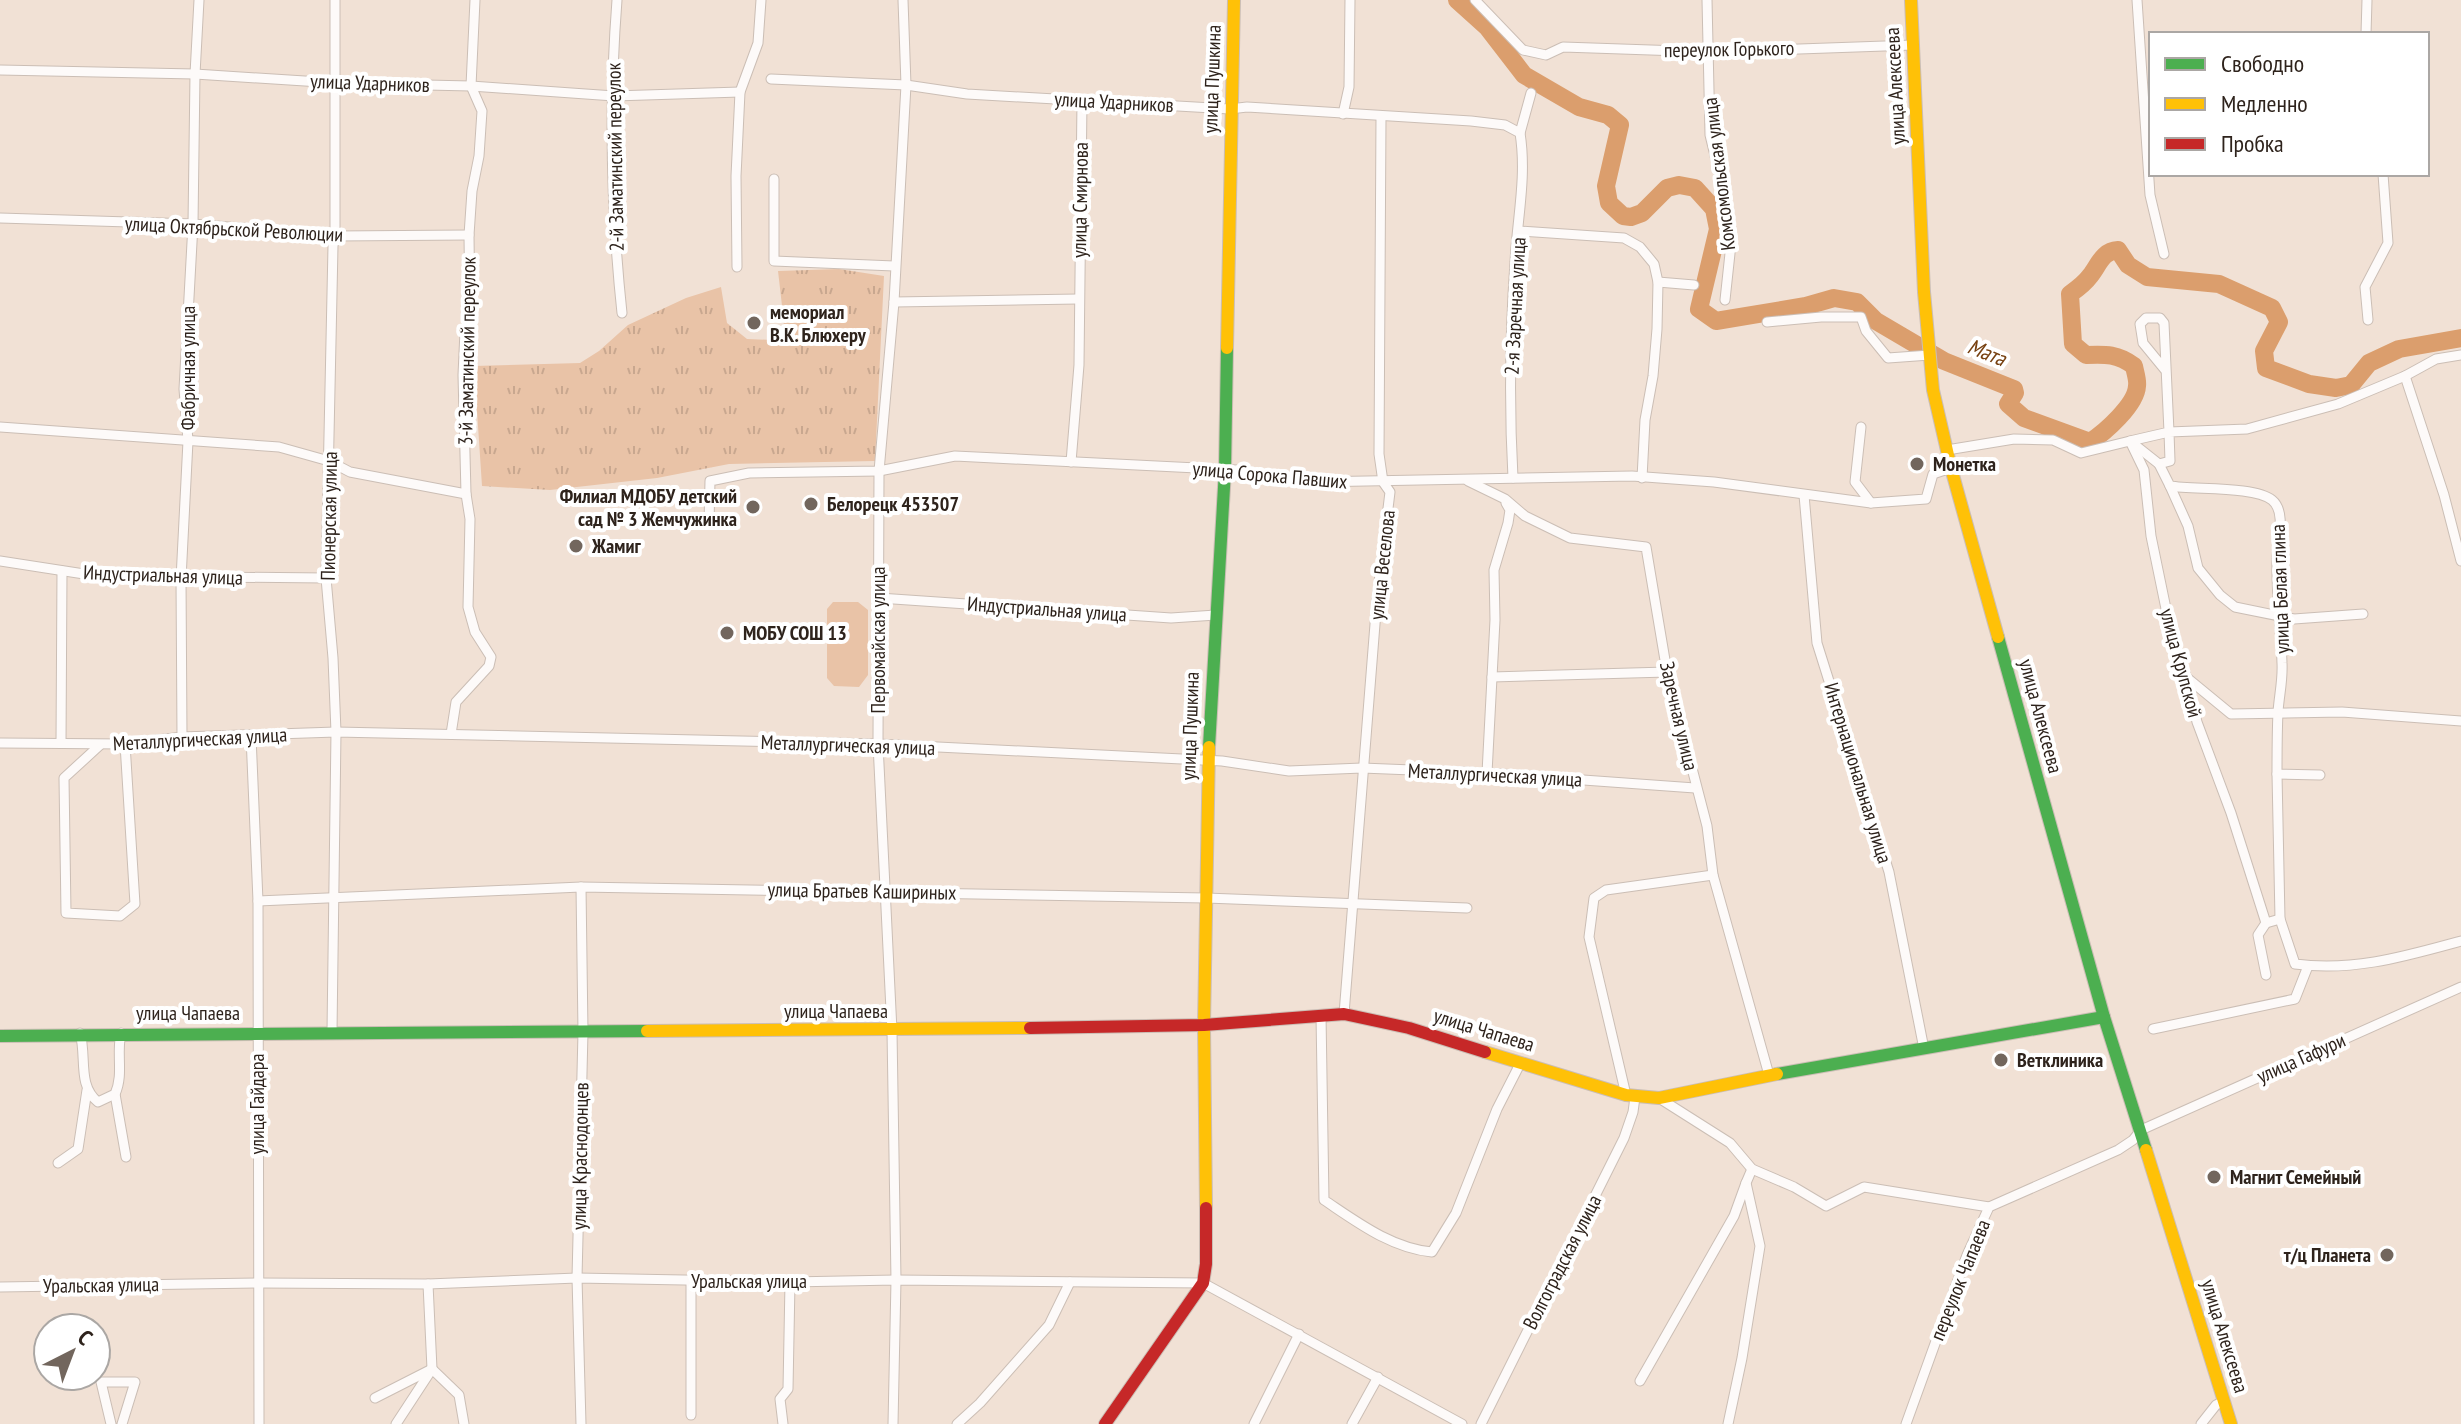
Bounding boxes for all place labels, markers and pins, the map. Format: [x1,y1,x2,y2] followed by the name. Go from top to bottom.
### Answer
[770,299,867,348] place label: мемориал В.К. Блюхеру
[745,314,763,332] marker: мемориал В.К. Блюхеру
[1933,451,1996,477] place label: Монетка
[1908,455,1926,473] marker: Монетка
[560,483,737,532] place label: Филиал МДОБУ детский сад № 3 Жемчужинка
[827,491,959,517] place label: Белорецк 453507
[802,495,820,513] marker: Белорецк 453507
[744,498,762,516] marker: Филиал МДОБУ детский сад № 3 Жемчужинка
[591,533,641,559] place label: Жамиг
[567,537,585,555] marker: Жамиг
[743,620,847,646] place label: МОБУ СОШ 13
[718,624,736,642] marker: МОБУ СОШ 13
[2017,1047,2103,1073] place label: Ветклиника
[1992,1051,2010,1069] marker: Ветклиника
[2230,1164,2361,1190] place label: Магнит Семейный
[2205,1168,2223,1186] marker: Магнит Семейный
[2284,1242,2371,1268] place label: т/ц Планета
[2378,1246,2396,1264] marker: т/ц Планета

